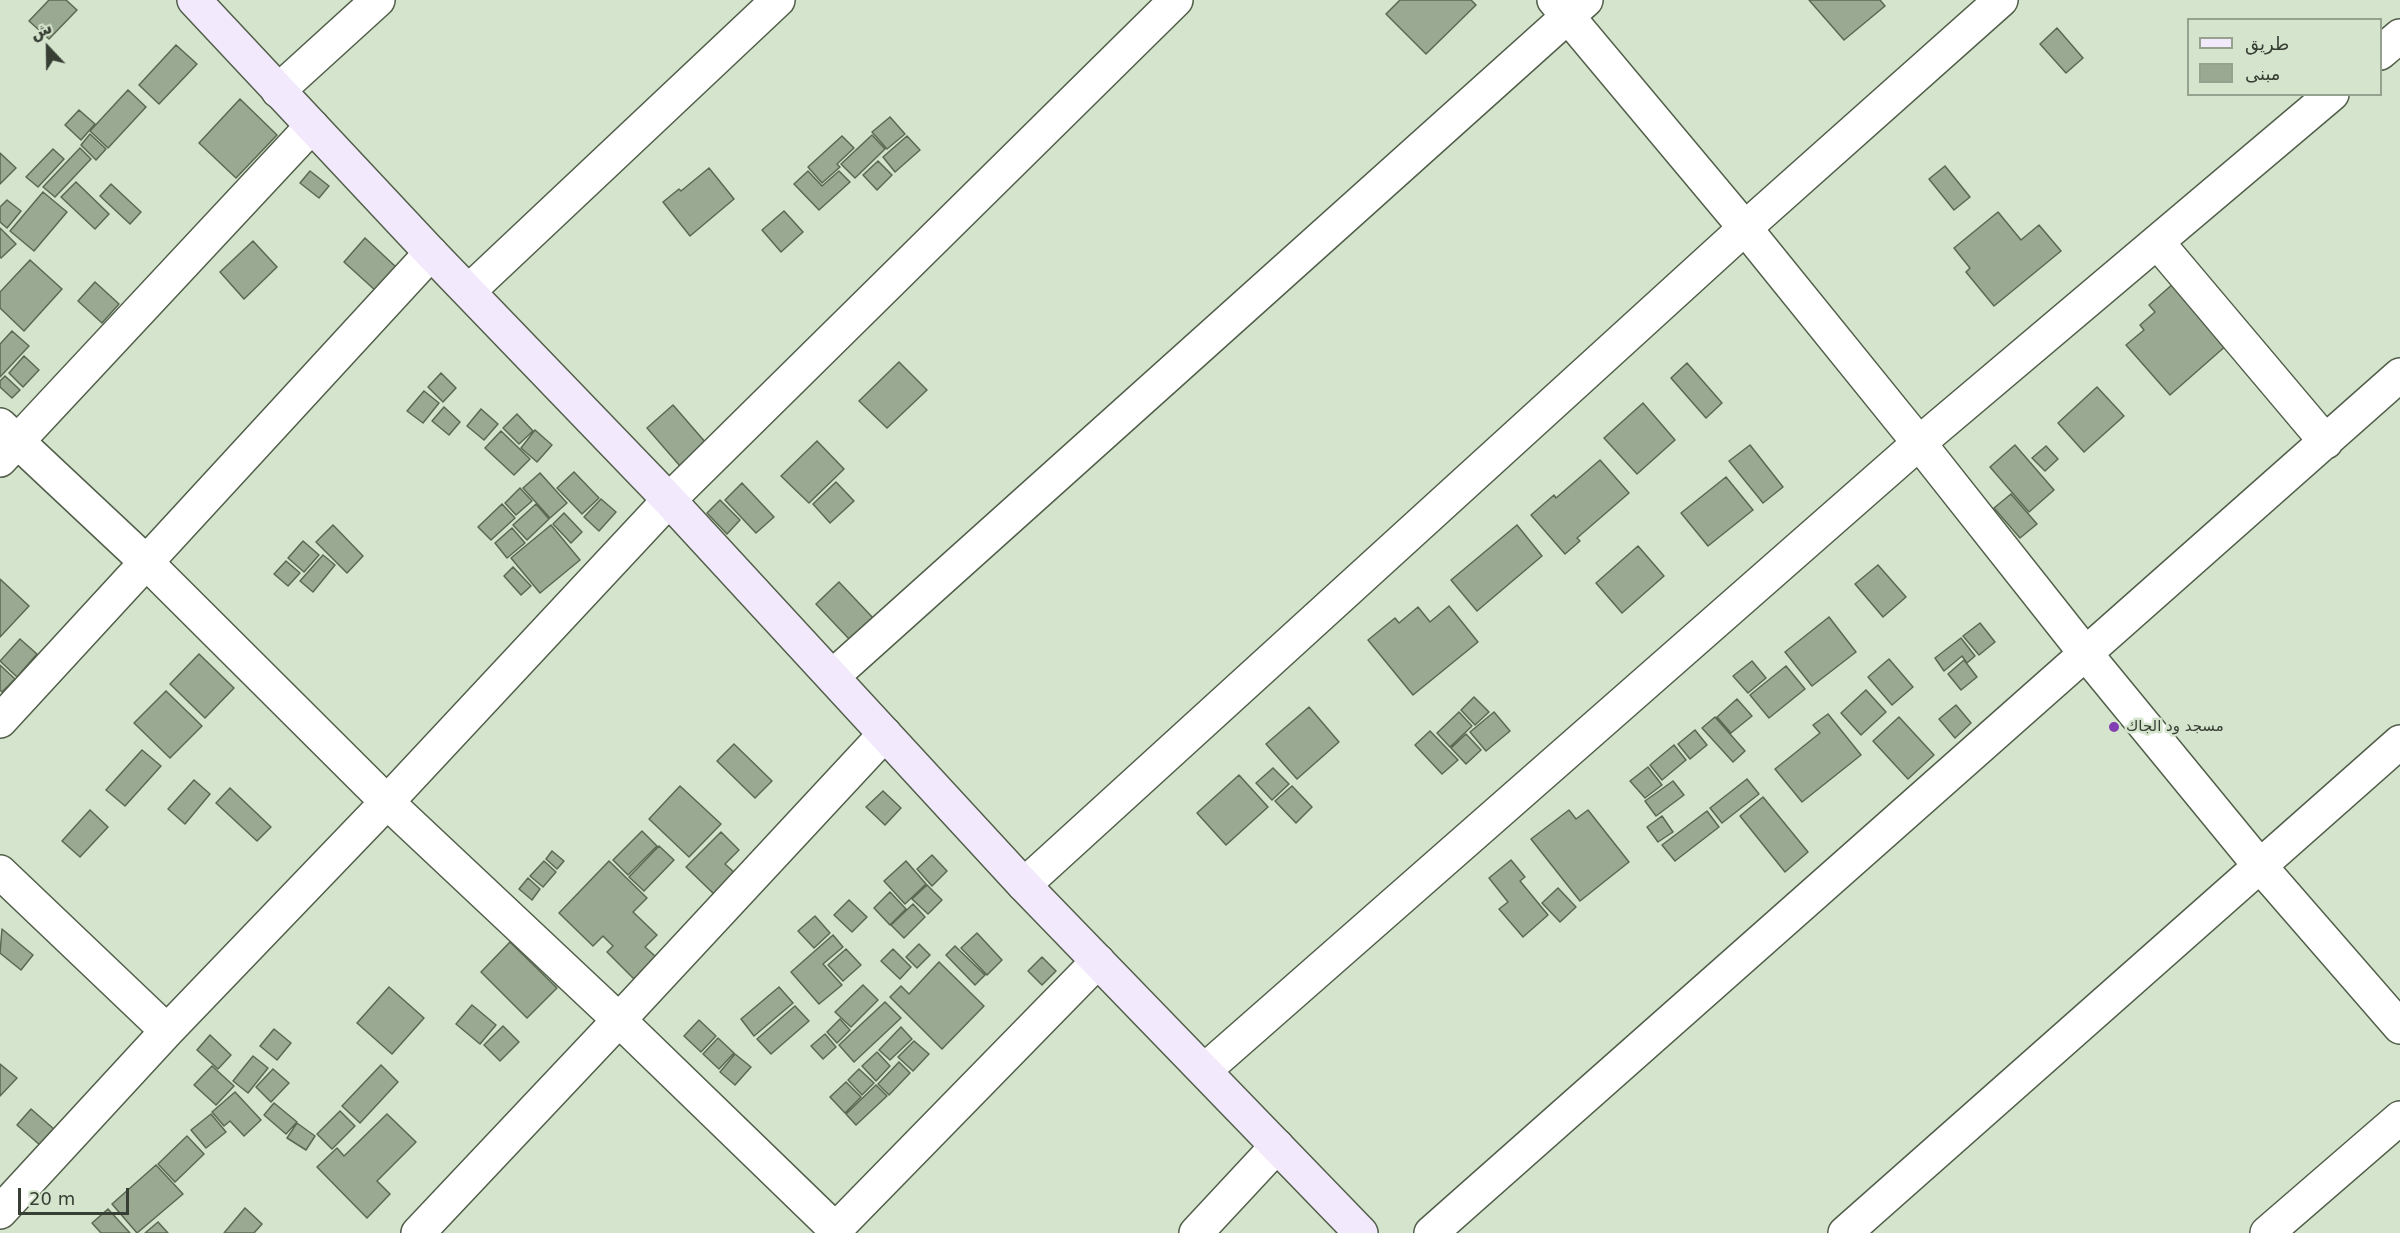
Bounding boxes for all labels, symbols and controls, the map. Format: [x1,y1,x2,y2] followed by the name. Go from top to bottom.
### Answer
[18,18,78,78] north arrow
[27,18,55,44] text: ش
[2187,18,2382,96] legend
[2245,33,2289,54] text: طريق
[2245,63,2281,84] text: مبنى
[2126,718,2224,736] place label: مسجد ود الجاك
[2107,720,2121,734] marker: مسجد ود الجاك
[21,1176,132,1214] scale bar
[29,1188,75,1209] text: 20 m

